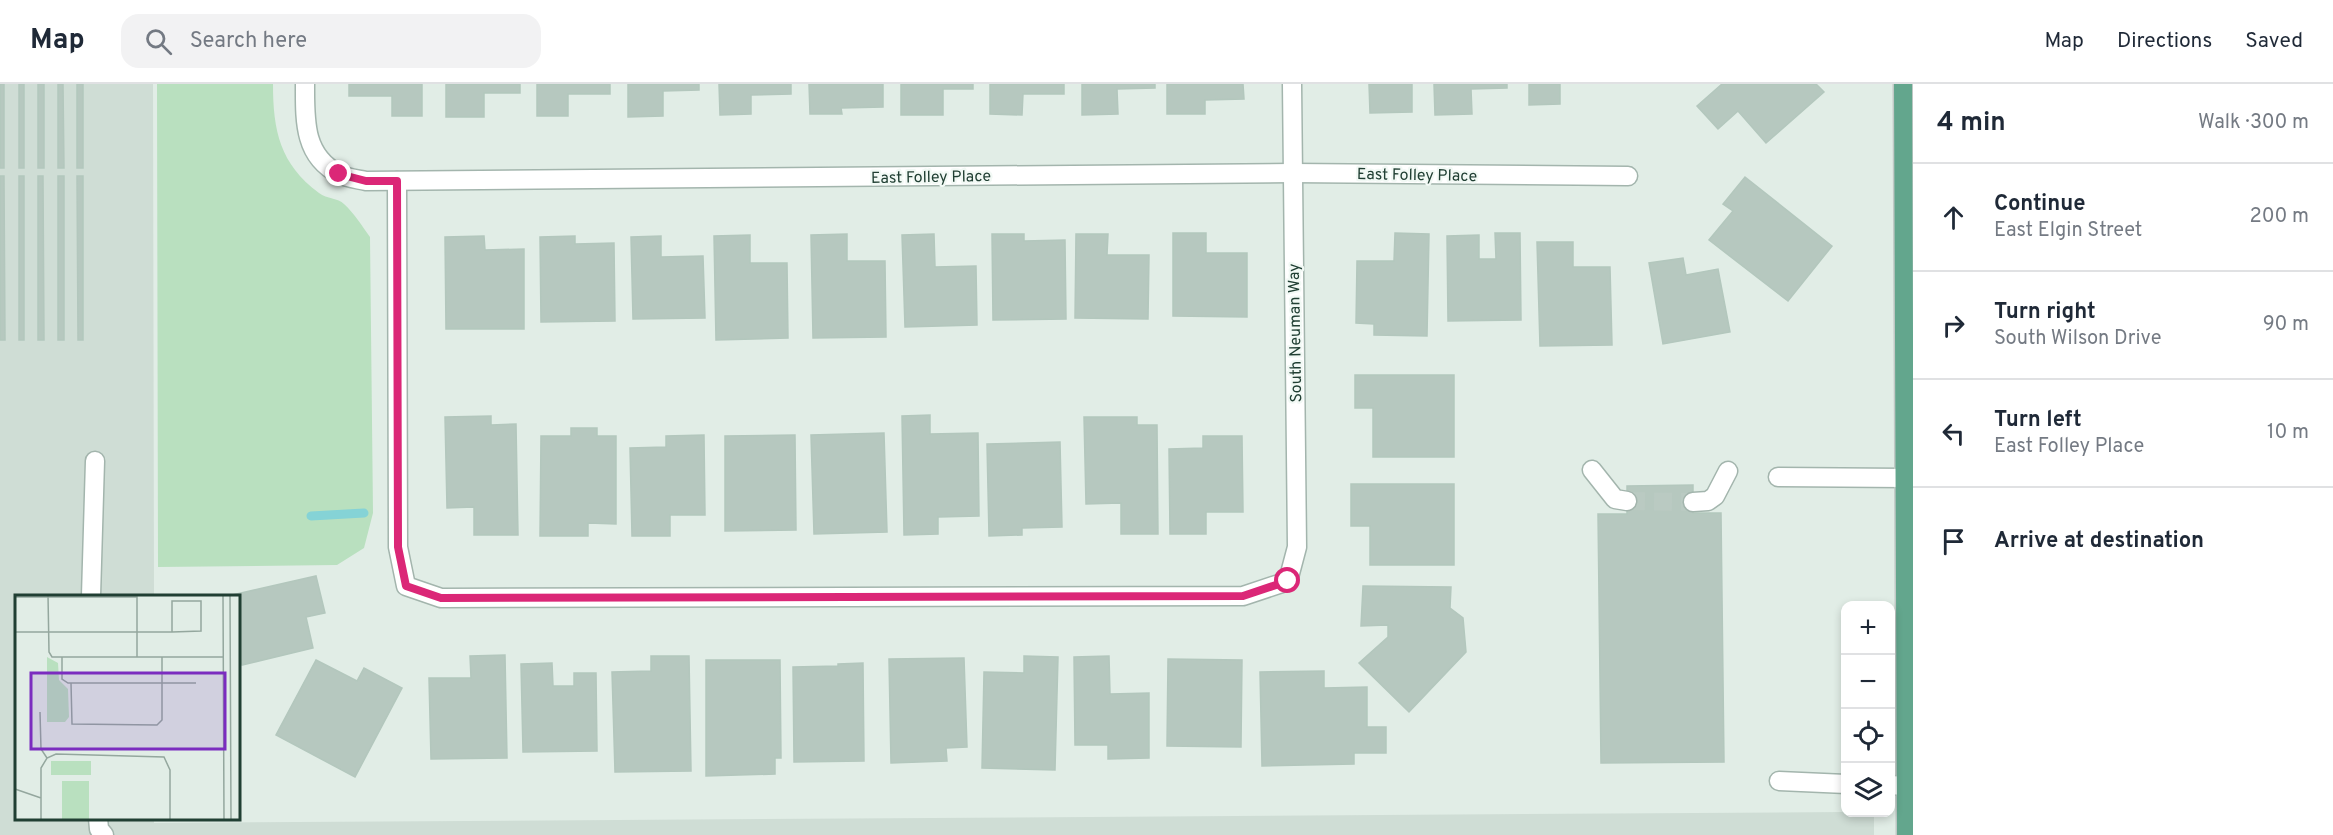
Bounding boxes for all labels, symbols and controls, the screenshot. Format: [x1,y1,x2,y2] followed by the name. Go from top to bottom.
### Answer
[121,14,541,68] search box
[30,23,85,59] text: Map
[142,25,175,58] icon: search
[190,28,307,55] text: Search here
[2044,28,2084,55] text: Map
[2117,28,2212,55] text: Directions
[2245,28,2303,55] text: Saved
[1937,107,2006,140] text: 4 min
[2198,110,2309,136] text: Walk · 300 m
[325,160,351,186] route end
[1357,165,1477,187] street label: East Folley Place
[871,167,991,189] street label: East Folley Place
[1994,191,2085,218] text: Continue
[1937,201,1970,234] icon: ahead
[2250,204,2309,230] text: 200 m
[1994,218,2142,244] text: East Elgin Street
[1285,263,1307,403] street label: South Neuman Way
[1994,299,2096,326] text: Turn right
[1937,309,1970,342] icon: right
[2263,312,2309,338] text: 90 m
[1994,326,2161,352] text: South Wilson Drive
[1994,407,2082,434] text: Turn left
[1937,417,1970,450] icon: left
[2267,420,2309,446] text: 10 m
[1994,434,2144,460] text: East Folley Place
[1937,525,1970,558] icon: arrive
[1994,528,2204,555] text: Arrive at destination
[1274,567,1300,593] route start
[15,595,240,820] inset map
[1841,601,1895,817] map controls
[1841,601,1895,655] button: +
[1841,655,1895,709] button: −
[1841,709,1895,763] button: locate
[1841,763,1895,817] button: layers

